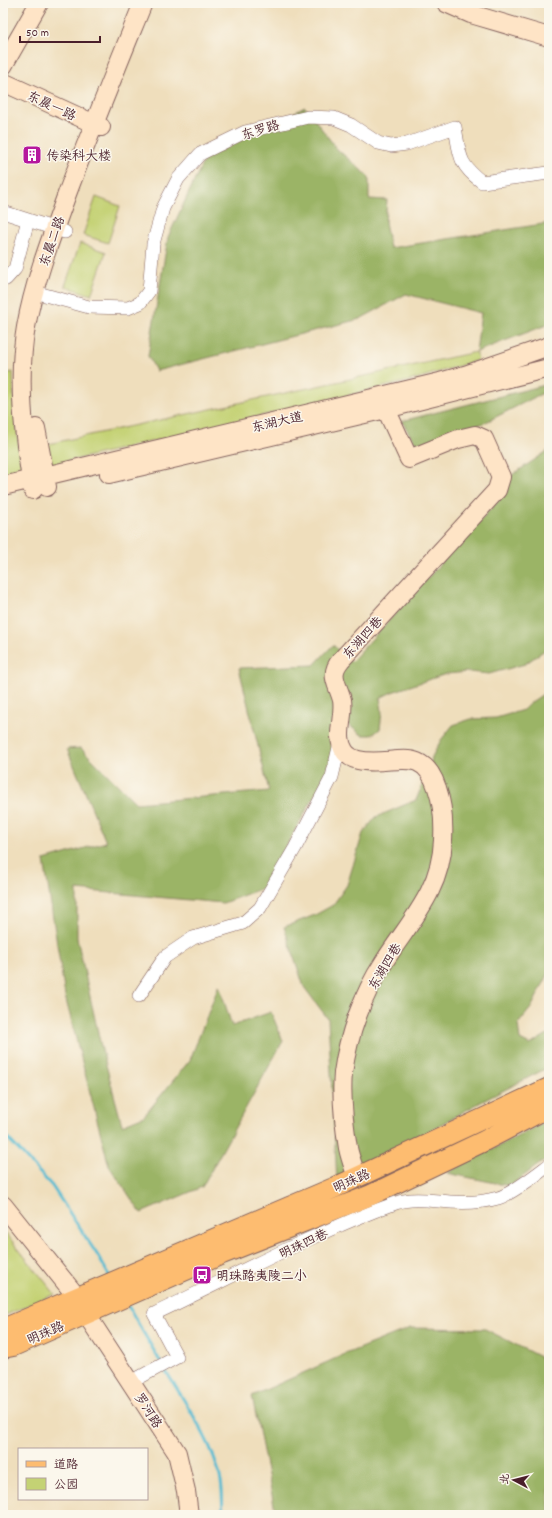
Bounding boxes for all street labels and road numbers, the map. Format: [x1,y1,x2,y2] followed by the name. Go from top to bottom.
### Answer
[23,88,79,127] street label: 东晨一路
[239,117,282,146] street label: 东罗路
[36,214,71,269] street label: 东晨二路
[250,408,305,439] street label: 东湖大道
[339,613,388,664] street label: 东湖四巷
[365,940,408,994] street label: 东湖四巷
[330,1166,374,1199] street label: 明珠路
[276,1226,332,1265] street label: 明珠四巷
[24,1318,68,1351] street label: 明珠路
[128,1390,165,1433] street label: 罗河路

